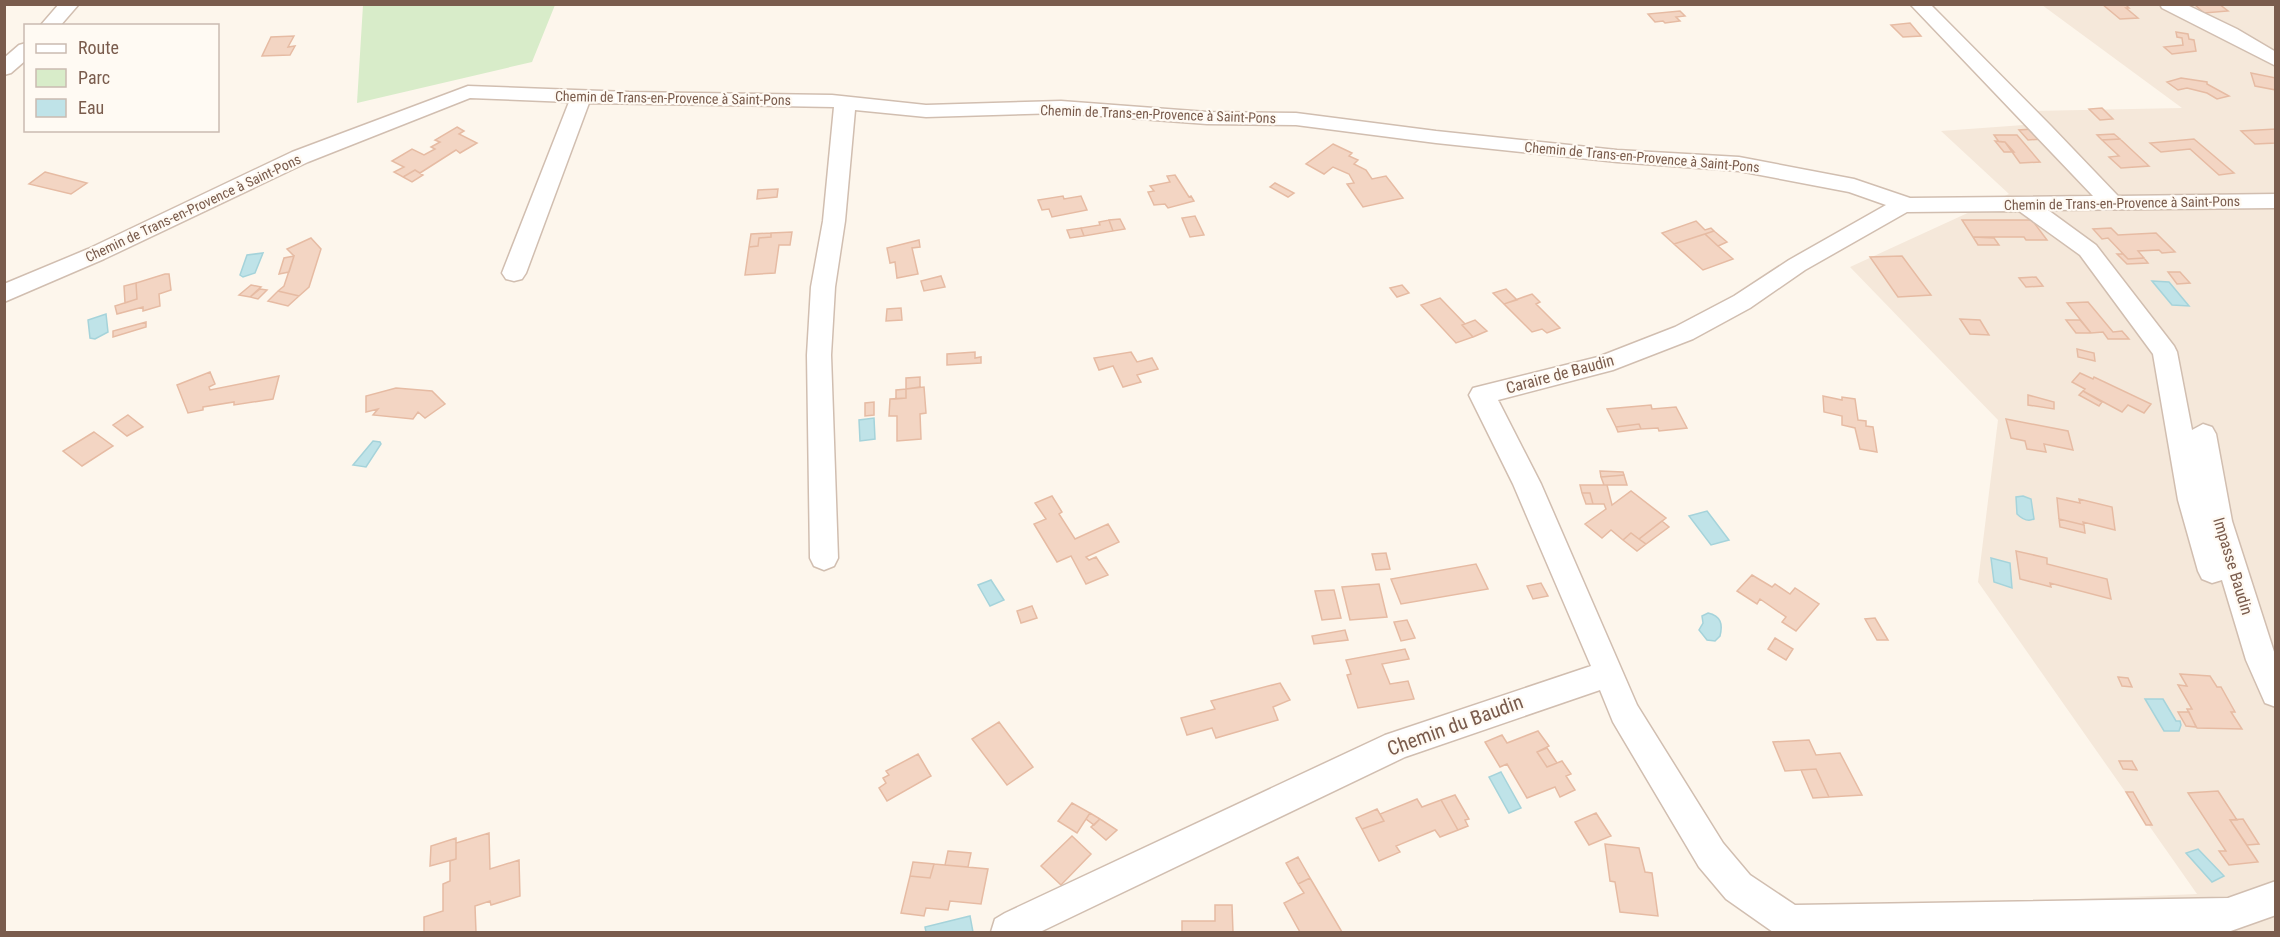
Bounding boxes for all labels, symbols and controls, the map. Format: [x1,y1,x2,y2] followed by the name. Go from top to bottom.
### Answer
[24,24,219,132] legend
[78,37,119,58] text: Route
[78,67,110,88] text: Parc
[555,88,791,108] street label: Chemin de Trans-en-Provence à Saint-Pons
[78,97,104,118] text: Eau
[1040,102,1276,126] street label: Chemin de Trans-en-Provence à Saint-Pons
[1524,139,1760,175] street label: Chemin de Trans-en-Provence à Saint-Pons
[83,151,303,265] street label: Chemin de Trans-en-Provence à Saint-Pons
[2004,193,2240,213] street label: Chemin de Trans-en-Provence à Saint-Pons
[1504,350,1616,398] street label: Caraire de Baudin
[2209,515,2257,617] street label: Impasse Baudin
[1384,689,1526,761] street label: Chemin du Baudin

